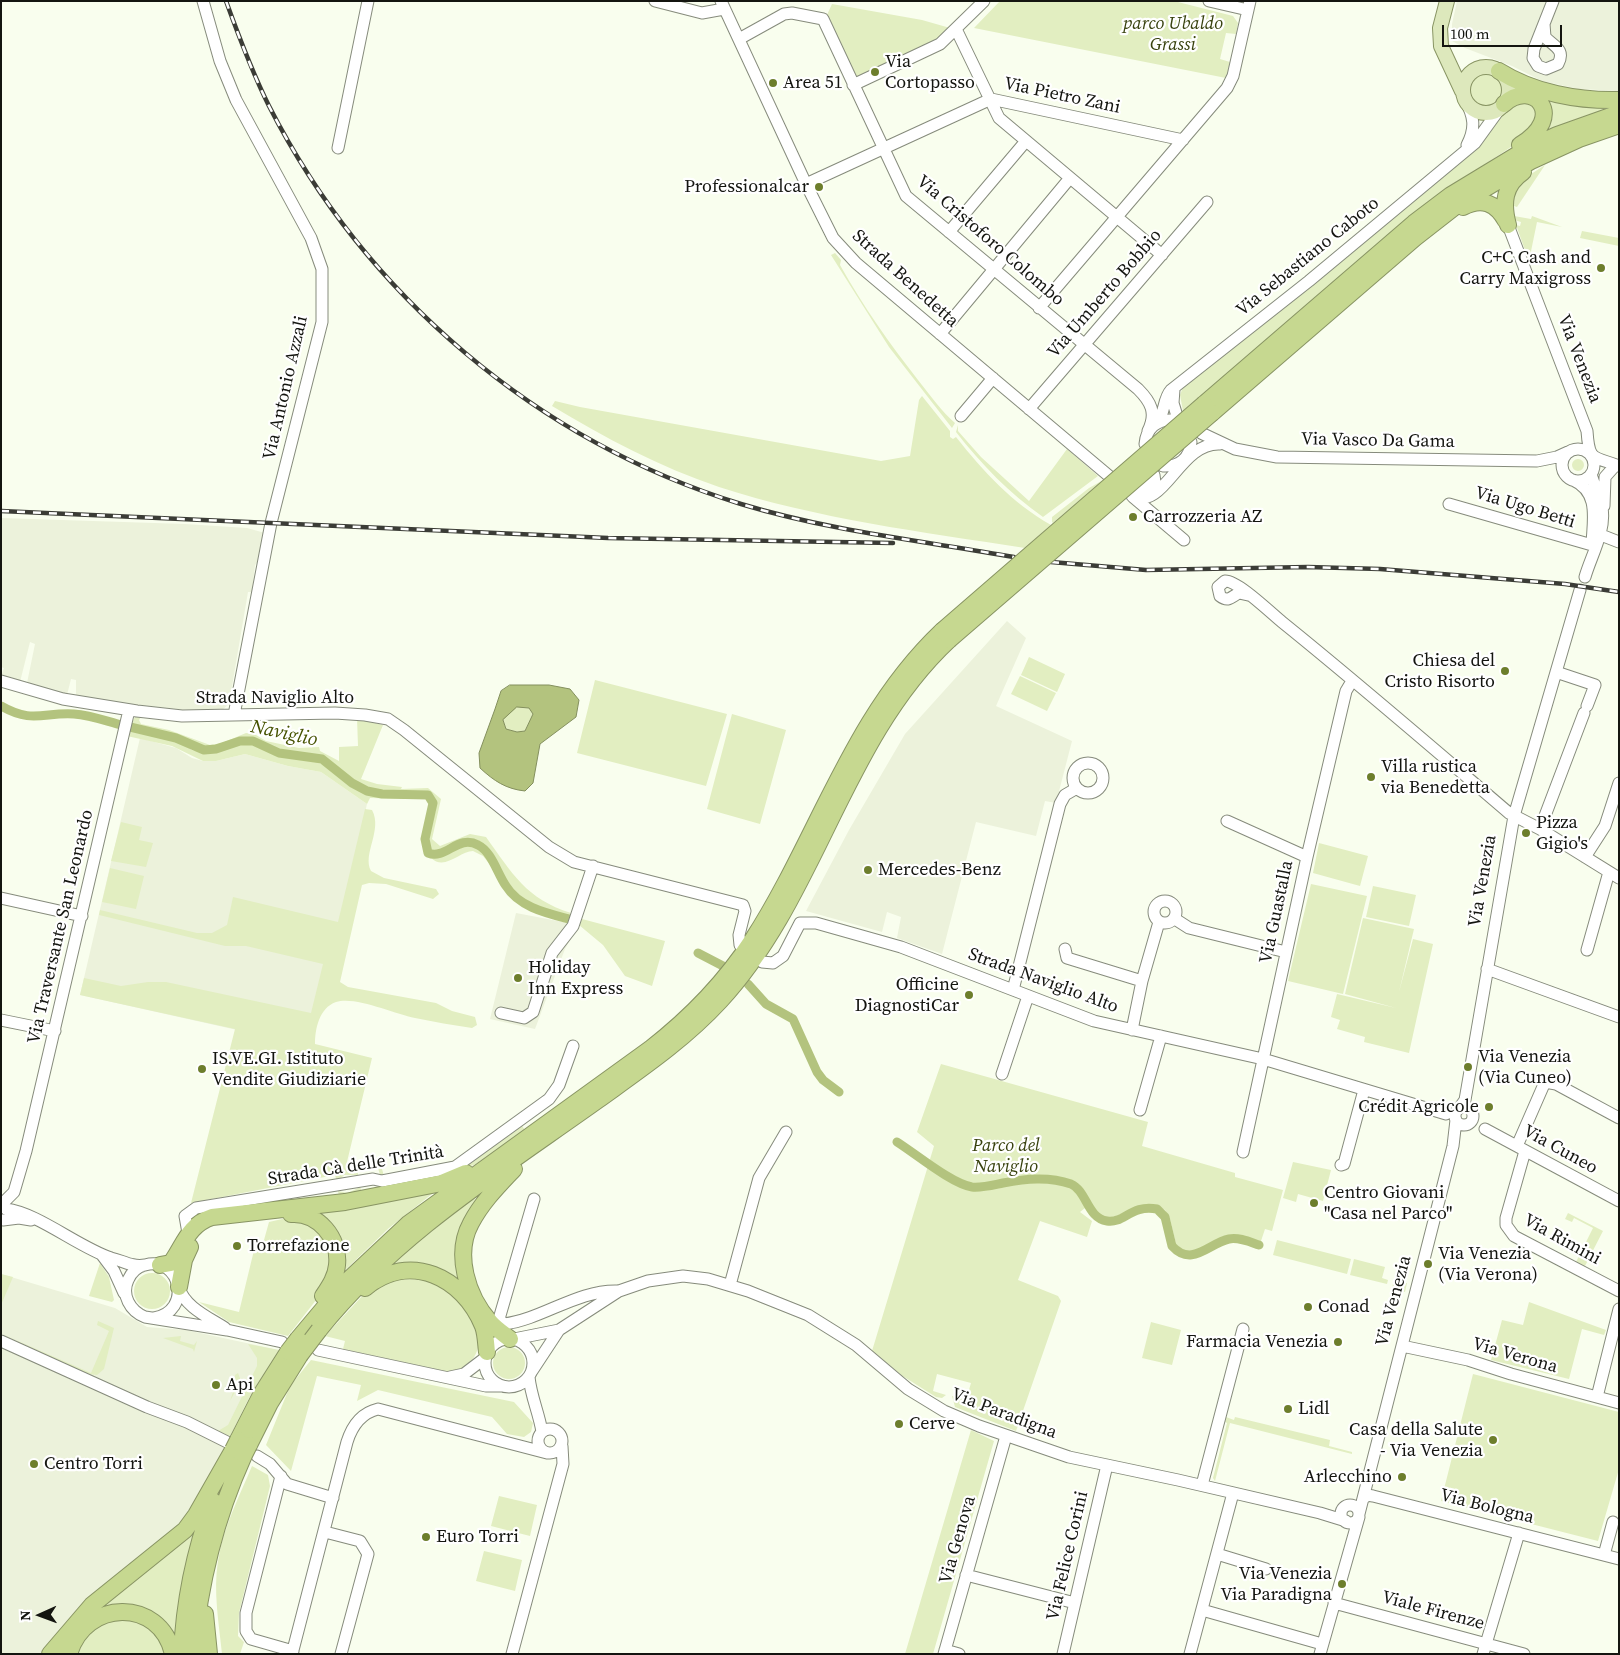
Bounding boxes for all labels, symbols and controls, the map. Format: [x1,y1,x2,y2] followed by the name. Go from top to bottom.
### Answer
[1123,13,1223,56] park label: parco Ubaldo Grassi
[1445,15,1565,47] scale bar
[1450,23,1490,44] text: 100 m
[885,51,975,94] place label: Via Cortopasso
[869,66,881,78] marker: Via Cortopasso
[783,72,843,94] place label: Area 51
[1002,73,1122,119] street label: Via Pietro Zani
[767,77,779,89] marker: Area 51
[912,171,1068,311] street label: Via Cristoforo Colombo
[684,176,809,198] place label: Professionalcar
[813,181,825,193] marker: Professionalcar
[1232,193,1384,321] street label: Via Sebastiano Caboto
[1043,225,1167,363] street label: Via Umberto Bobbio
[847,226,963,332] street label: Strada Benedetta
[1460,247,1591,290] place label: C+C Cash and Carry Maxigross
[1595,262,1607,274] marker: C+C Cash and Carry Maxigross
[1552,312,1606,406] street label: Via Venezia
[259,314,313,462] street label: Via Antonio Azzali
[1301,429,1455,453] street label: Via Vasco Da Gama
[1472,483,1578,533] street label: Via Ugo Betti
[1143,506,1262,528] place label: Carrozzeria AZ
[1127,511,1139,523] marker: Carrozzeria AZ
[1384,650,1495,692] place label: Chiesa del Cristo Risorto
[1499,665,1511,677] marker: Chiesa del Cristo Risorto
[196,687,354,709] street label: Strada Naviglio Alto
[249,716,319,752] water label: Naviglio
[1381,756,1490,799] place label: Villa rustica via Benedetta
[1365,771,1377,783] marker: Villa rustica via Benedetta
[24,808,98,1046] street label: Via Traversante San Leonardo
[1536,812,1588,854] place label: Pizza Gigio's
[1520,827,1532,839] marker: Pizza Gigio's
[1464,833,1502,929] street label: Via Venezia
[878,859,1001,881] place label: Mercedes-Benz
[1256,859,1298,965] street label: Via Guastalla
[862,864,874,876] marker: Mercedes-Benz
[965,944,1121,1018] street label: Strada Naviglio Alto
[528,957,623,1000] place label: Holiday Inn Express
[512,972,524,984] marker: Holiday Inn Express
[855,974,959,1016] place label: Officine DiagnostiCar
[963,989,975,1001] marker: Officine DiagnostiCar
[1478,1046,1572,1088] place label: Via Venezia (Via Cuneo)
[212,1048,366,1090] place label: IS.VE.GI. Istituto Vendite Giudiziarie
[1462,1061,1474,1073] marker: Via Venezia (Via Cuneo)
[196,1063,208,1075] marker: IS.VE.GI. Istituto Vendite Giudiziarie
[1358,1096,1479,1118] place label: Crédit Agricole
[1483,1101,1495,1113] marker: Crédit Agricole
[1519,1121,1601,1179] street label: Via Cuneo
[972,1135,1040,1178] park label: Parco del Naviglio
[267,1141,445,1191] street label: Strada Cà delle Trinità
[1324,1182,1452,1224] place label: Centro Giovani "Casa nel Parco"
[1308,1197,1320,1209] marker: Centro Giovani "Casa nel Parco"
[1519,1210,1605,1270] street label: Via Rimini
[247,1235,350,1257] place label: Torrefazione
[231,1240,243,1252] marker: Torrefazione
[1438,1243,1538,1286] place label: Via Venezia (Via Verona)
[1372,1253,1416,1349] street label: Via Venezia
[1422,1258,1434,1270] marker: Via Venezia (Via Verona)
[1318,1296,1370,1318] place label: Conad
[1302,1301,1314,1313] marker: Conad
[1186,1331,1328,1353] place label: Farmacia Venezia
[1470,1334,1560,1378] street label: Via Verona
[1332,1336,1344,1348] marker: Farmacia Venezia
[226,1374,253,1396] place label: Api
[210,1379,222,1391] marker: Api
[948,1384,1060,1444] street label: Via Paradigna
[1298,1398,1330,1420] place label: Lidl
[1282,1403,1294,1415] marker: Lidl
[909,1413,955,1435] place label: Cerve
[893,1418,905,1430] marker: Cerve
[1349,1419,1483,1462] place label: Casa della Salute - Via Venezia
[1487,1434,1499,1446] marker: Casa della Salute - Via Venezia
[44,1453,143,1475] place label: Centro Torri
[28,1458,40,1470] marker: Centro Torri
[1304,1466,1392,1488] place label: Arlecchino
[1396,1471,1408,1483] marker: Arlecchino
[1438,1485,1536,1529] street label: Via Bologna
[1043,1489,1093,1623] street label: Via Felice Corini
[935,1494,981,1586] street label: Via Genova
[436,1526,519,1548] place label: Euro Torri
[420,1531,432,1543] marker: Euro Torri
[1220,1563,1332,1606] place label: Via Venezia Via Paradigna
[1336,1578,1348,1590] marker: Via Venezia Via Paradigna
[1379,1587,1487,1635] street label: Viale Firenze
[15,1590,65,1640] north arrow
[15,1610,35,1621] text: N

